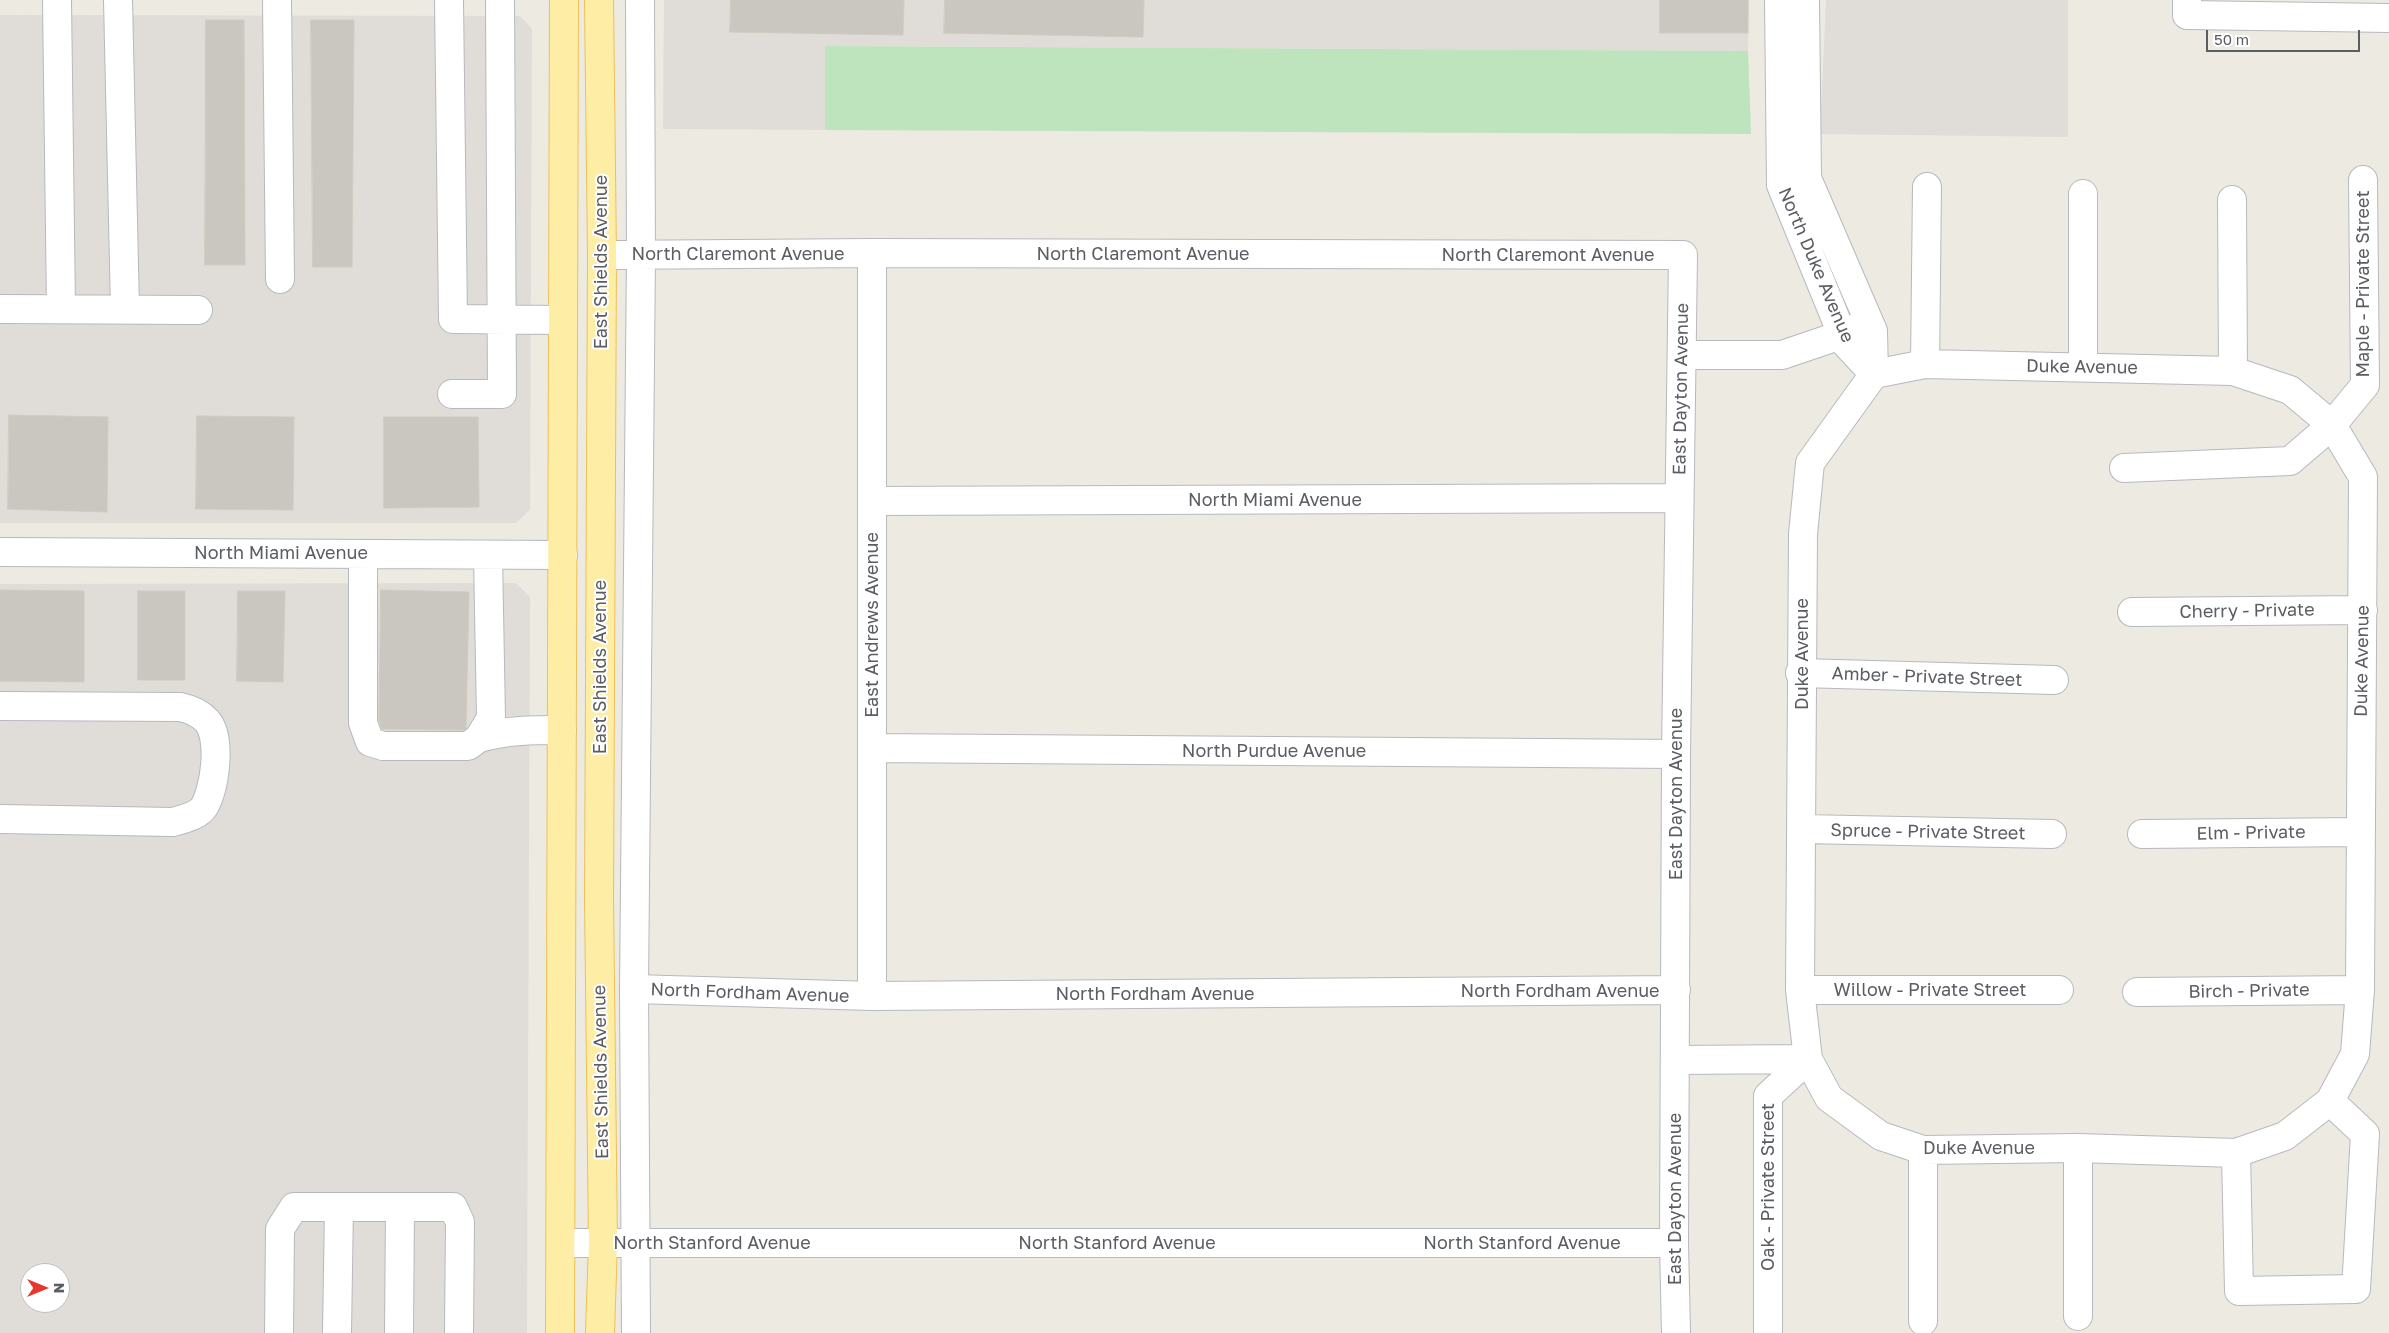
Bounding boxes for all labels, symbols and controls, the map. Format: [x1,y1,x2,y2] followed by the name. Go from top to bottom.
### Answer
[2209,20,2363,52] scale bar
[2214,30,2249,48] text: 50 m
[590,175,612,349] street label: East Shields Avenue
[1774,184,1858,346] street label: North Duke Avenue
[2352,190,2374,378] street label: Maple - Private Street
[632,243,844,265] street label: North Claremont Avenue
[1037,243,1249,265] street label: North Claremont Avenue
[1442,244,1654,266] street label: North Claremont Avenue
[1669,303,1693,475] street label: East Dayton Avenue
[2026,355,2138,379] street label: Duke Avenue
[1188,489,1362,511] street label: North Miami Avenue
[861,532,883,718] street label: East Andrews Avenue
[194,542,368,564] street label: North Miami Avenue
[589,580,611,754] street label: East Shields Avenue
[1791,598,1813,710] street label: Duke Avenue
[2179,599,2315,623] street label: Cherry - Private
[2350,605,2374,717] street label: Duke Avenue
[1831,663,2023,691] street label: Amber - Private Street
[1665,708,1687,880] street label: East Dayton Avenue
[1182,740,1366,762] street label: North Purdue Avenue
[1830,819,2026,845] street label: Spruce - Private Street
[2196,821,2306,845] street label: Elm - Private
[650,979,850,1007] street label: North Fordham Avenue
[1833,979,2027,1001] street label: Willow - Private Street
[2188,979,2310,1003] street label: Birch - Private
[1460,980,1660,1002] street label: North Fordham Avenue
[1055,983,1255,1005] street label: North Fordham Avenue
[589,985,613,1159] street label: East Shields Avenue
[1757,1103,1779,1271] street label: Oak - Private Street
[1664,1113,1686,1285] street label: East Dayton Avenue
[1923,1137,2035,1159] street label: Duke Avenue
[613,1232,811,1254] street label: North Stanford Avenue
[1018,1232,1216,1254] street label: North Stanford Avenue
[1423,1232,1621,1254] street label: North Stanford Avenue
[20,1263,70,1313] north arrow
[51,1283,68,1293] text: N

